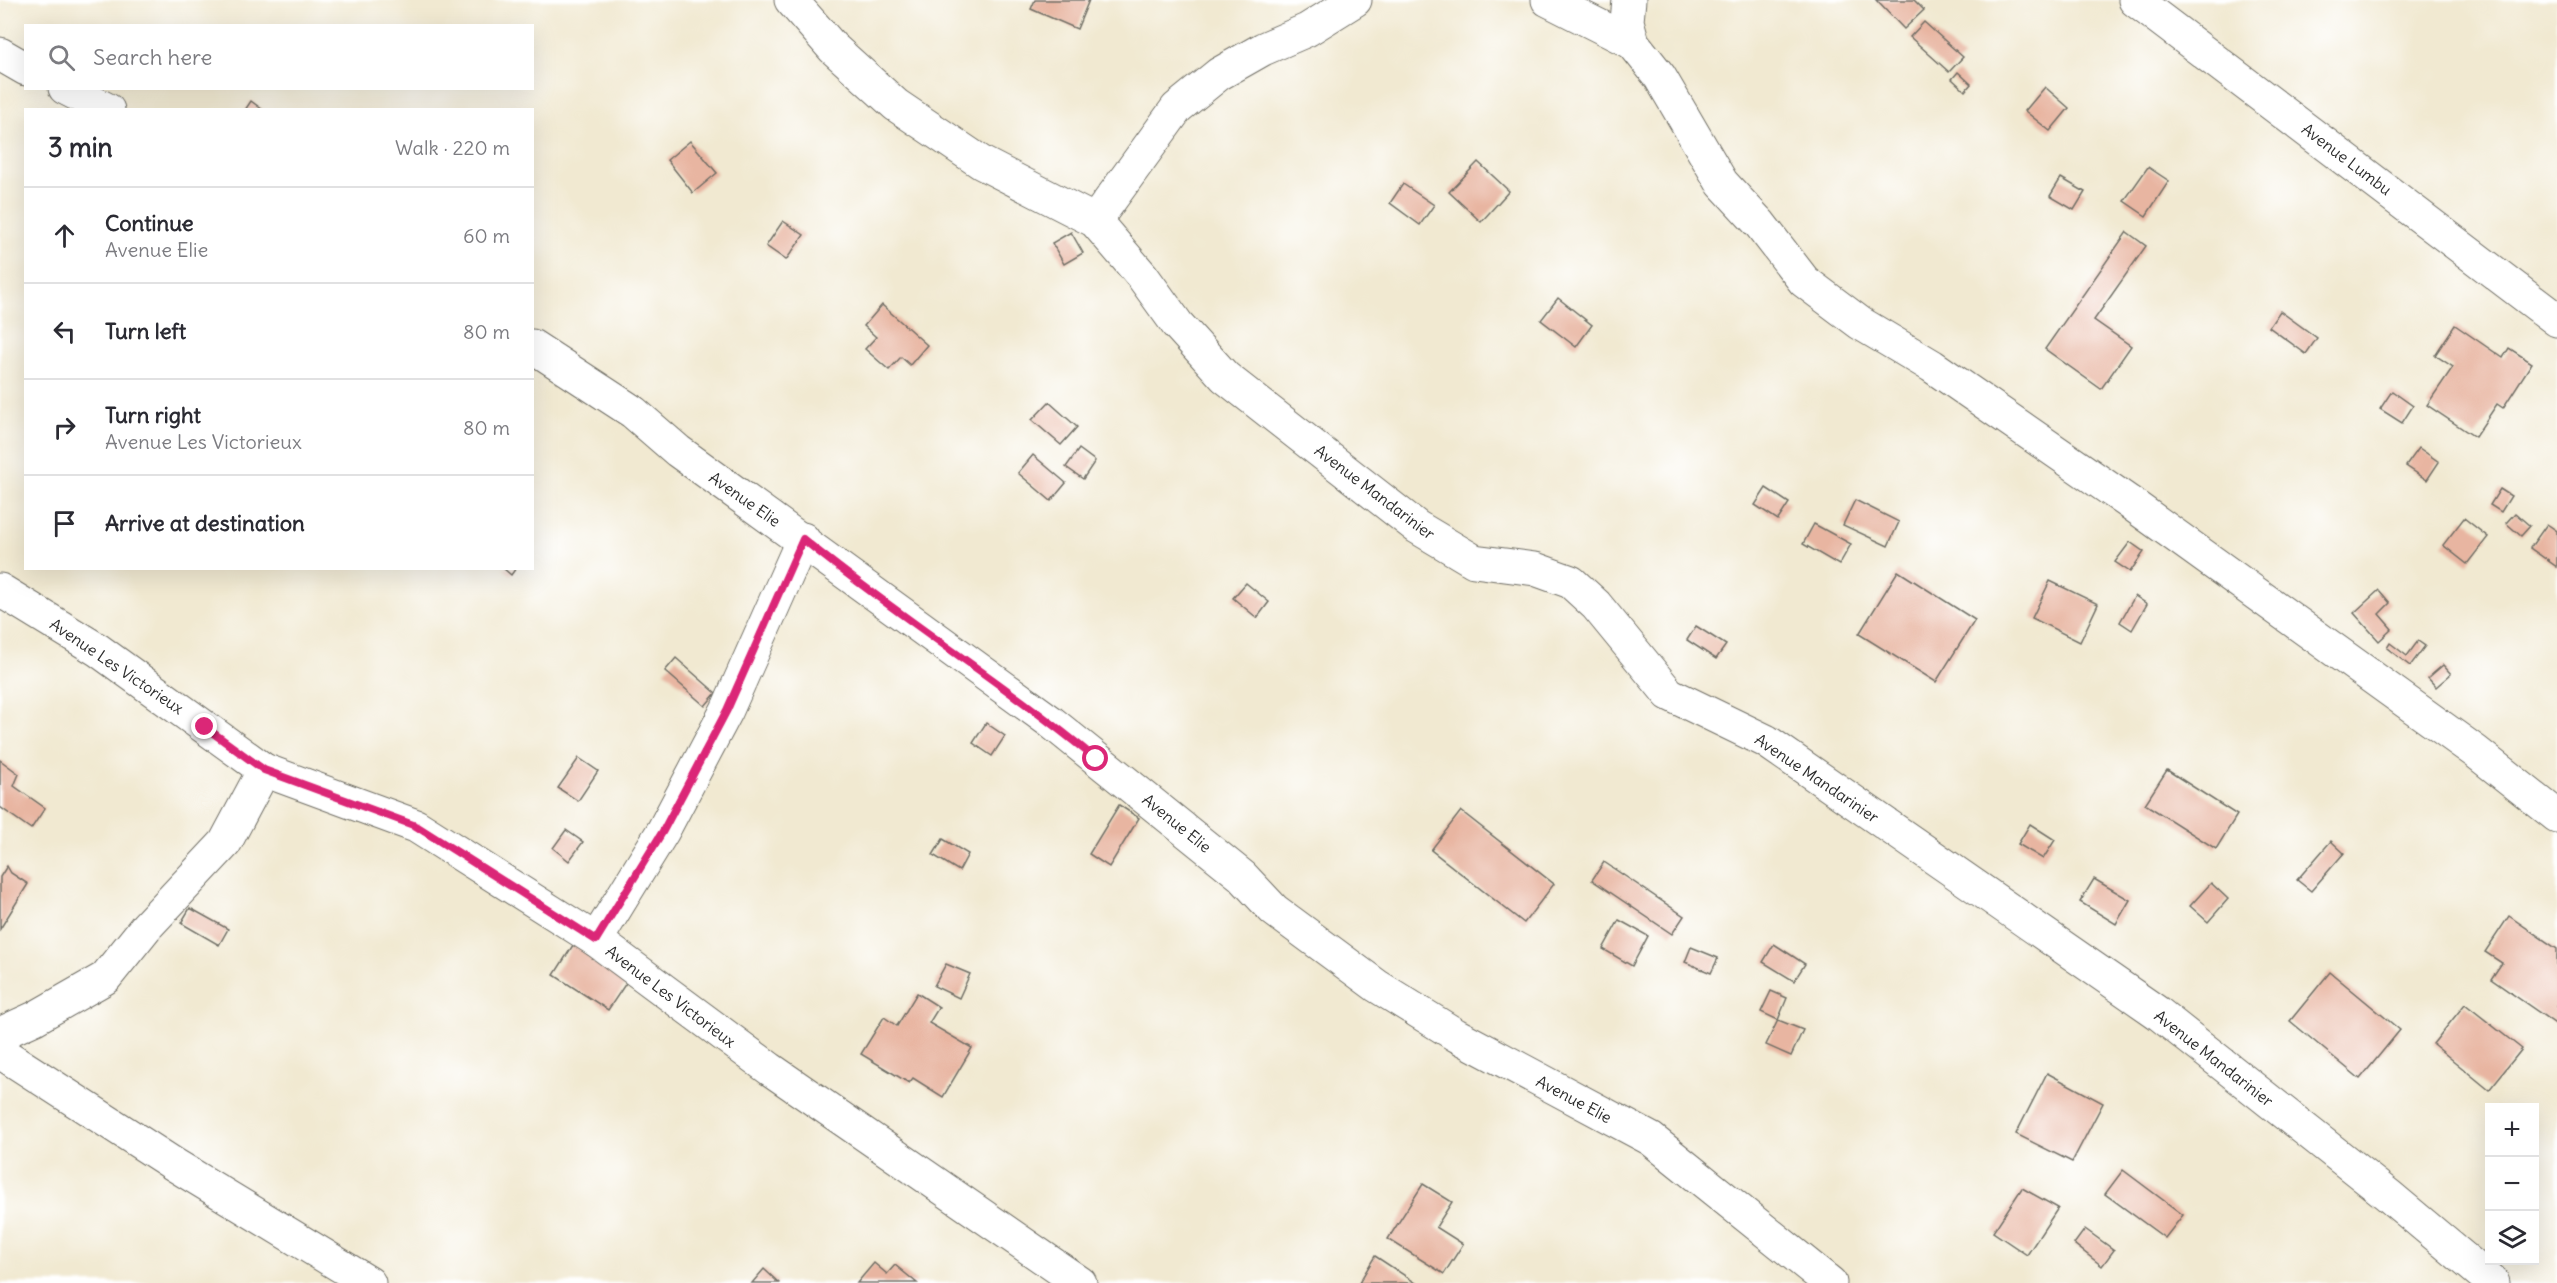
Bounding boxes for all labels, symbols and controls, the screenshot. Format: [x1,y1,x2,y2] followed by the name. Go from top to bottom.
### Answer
[24,24,534,90] search box
[45,41,78,74] icon: search
[93,43,212,71] text: Search here
[2298,119,2396,199] street label: Avenue Lumbu
[48,131,113,164] text: 3 min
[395,135,510,160] text: Walk · 220 m
[105,209,194,237] text: Continue
[48,219,81,252] icon: ahead
[463,223,510,248] text: 60 m
[105,237,208,262] text: Avenue Elie
[48,315,81,348] icon: left
[105,317,186,345] text: Turn left
[463,319,510,344] text: 80 m
[105,401,201,429] text: Turn right
[48,411,81,444] icon: right
[463,415,510,440] text: 80 m
[105,429,302,454] text: Avenue Les Victorieux
[1311,440,1439,544] street label: Avenue Mandarinier
[705,467,785,531] street label: Avenue Elie
[48,507,81,540] icon: arrive
[105,509,305,537] text: Arrive at destination
[46,614,188,718] street label: Avenue Les Victorieux
[191,713,217,739] route end
[1751,729,1883,827] street label: Avenue Mandarinier
[1082,745,1108,771] route start
[1139,789,1215,857] street label: Avenue Elie
[602,941,740,1051] street label: Avenue Les Victorieux
[2151,1005,2278,1111] street label: Avenue Mandarinier
[1533,1071,1615,1127] street label: Avenue Elie
[2485,1103,2539,1265] map controls
[2485,1103,2539,1157] button: +
[2485,1157,2539,1211] button: −
[2485,1211,2539,1265] button: layers

